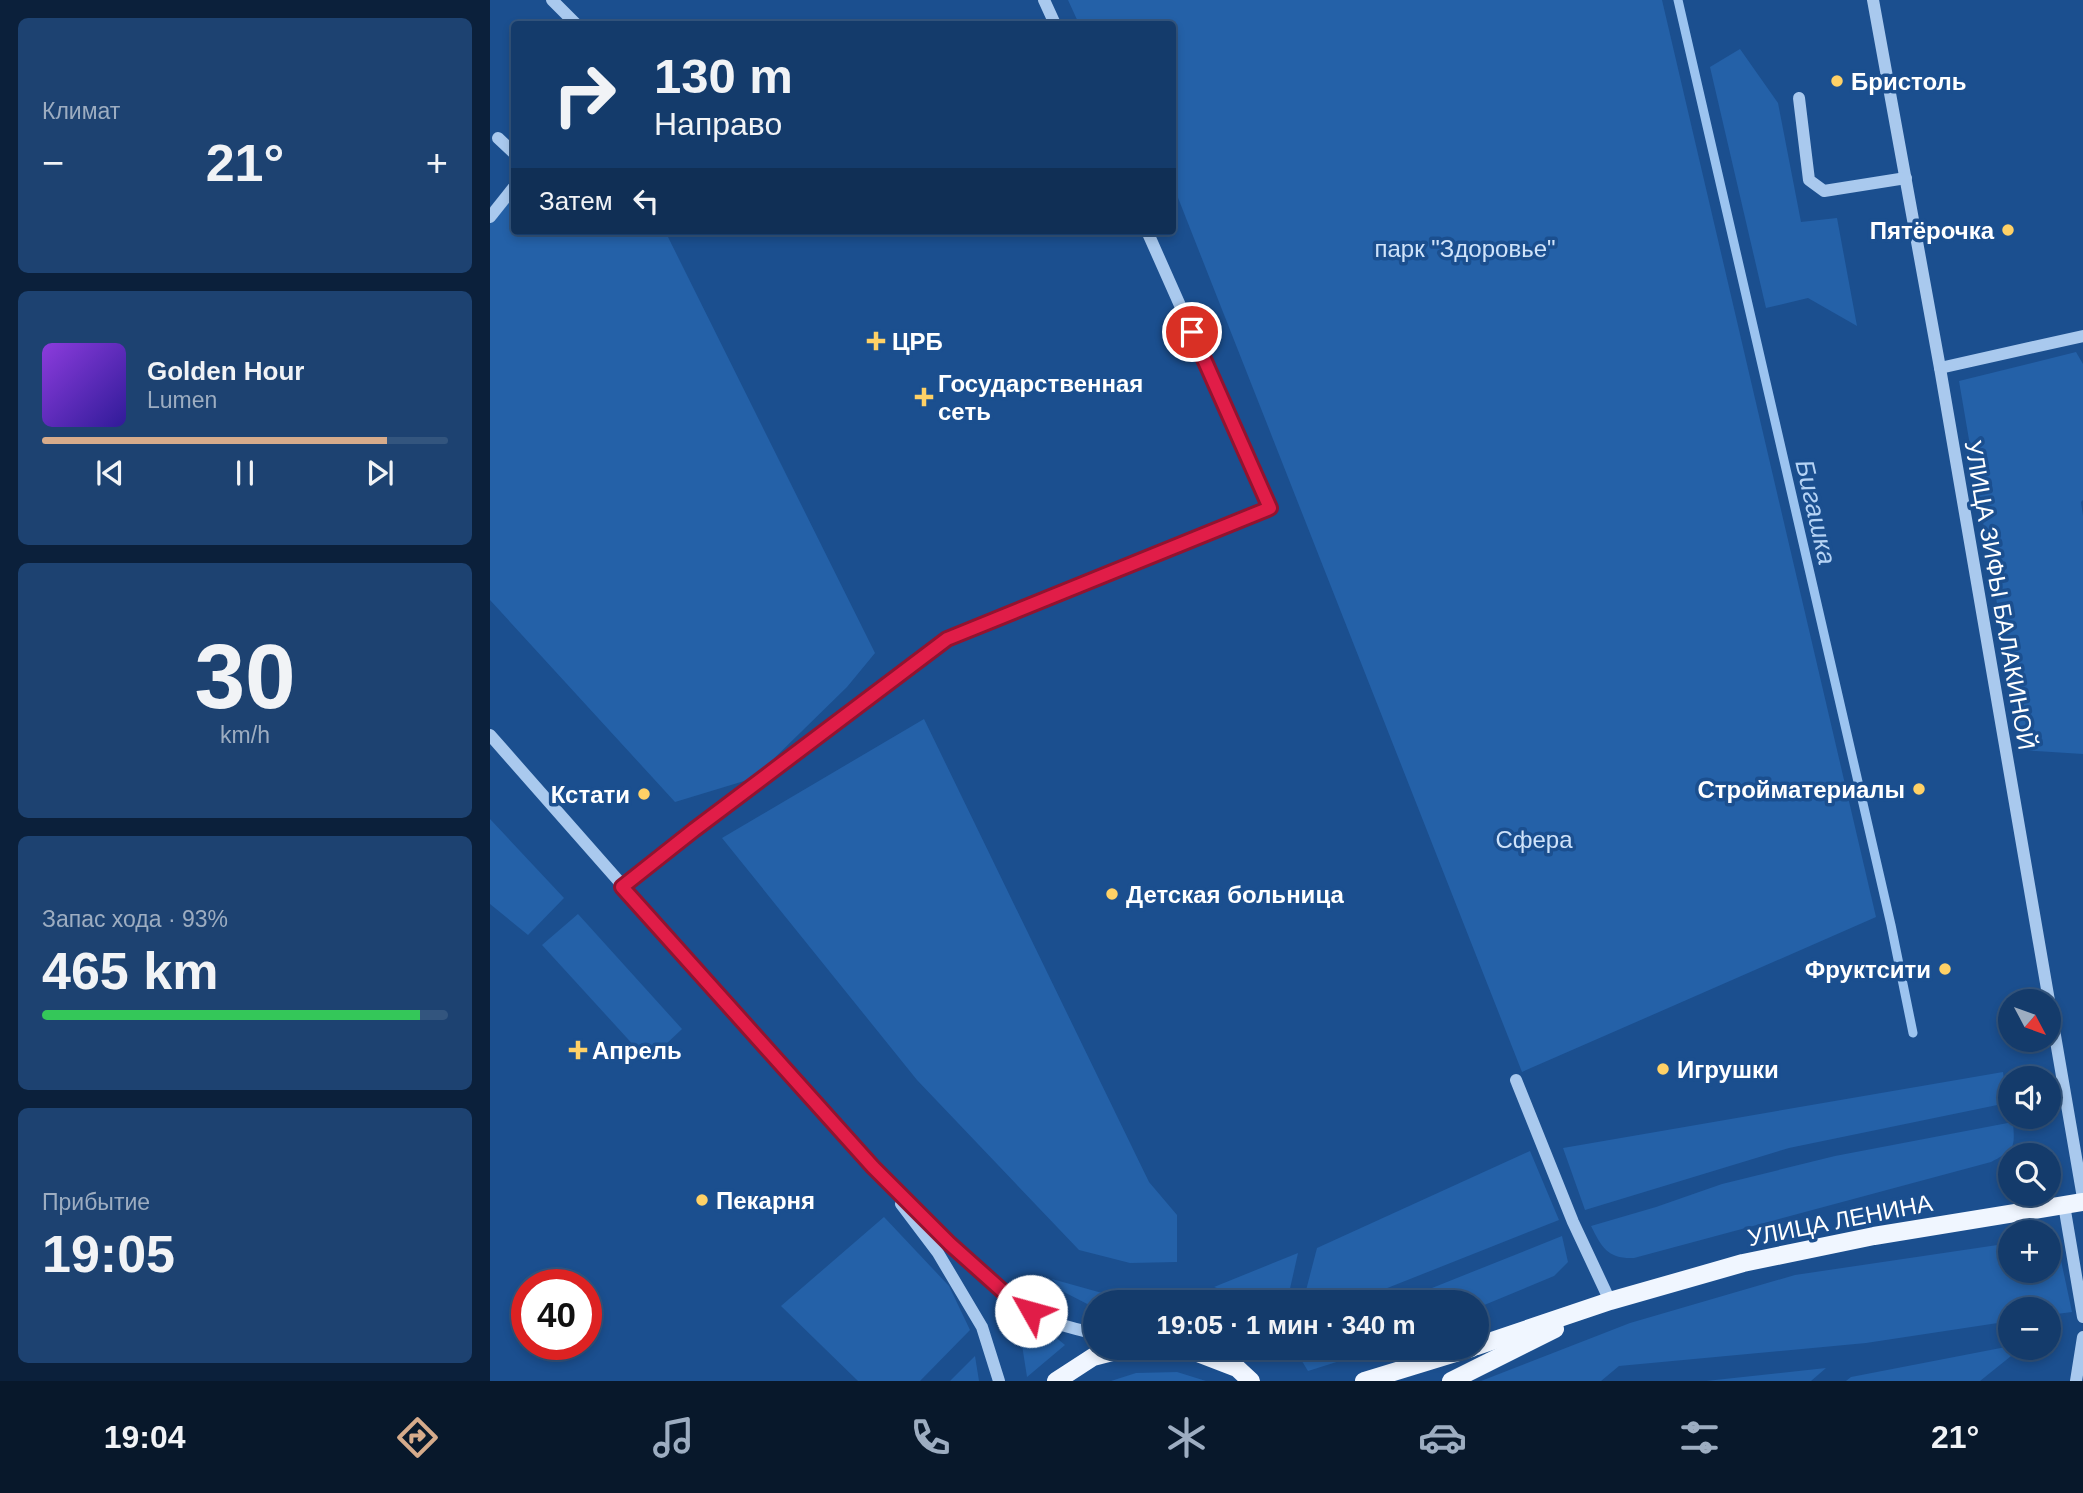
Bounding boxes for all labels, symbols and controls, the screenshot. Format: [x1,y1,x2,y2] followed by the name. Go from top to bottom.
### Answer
[539,49,630,140] icon: right
[654,49,793,103] text: 130 m
[1851,68,1967,95] place label: Бристоль
[1829,73,1845,89] marker: Бристоль
[42,98,120,124] text: Климат
[654,106,782,142] text: Направо
[206,134,284,192] text: 21°
[42,142,64,184] text: −
[426,142,448,184] text: +
[627,182,665,220] icon: left
[539,186,613,216] text: Затем
[1870,217,1995,244] place label: Пятёрочка
[2000,222,2016,238] marker: Пятёрочка
[1374,235,1556,262] park label: парк "Здоровье"
[1162,302,1222,362] pin
[1173,313,1211,351] icon: arrive
[892,328,943,355] place label: ЦРБ
[866,331,886,351] marker: ЦРБ
[147,356,304,386] text: Golden Hour
[938,370,1143,425] place label: Государственная сеть
[147,387,217,413] text: Lumen
[916,389,932,405] marker: Государственная сеть
[1959,438,2041,752] street label: УЛИЦА ЗИФЫ БАЛАКИНОЙ
[91,454,129,492] icon: previous
[226,454,264,492] icon: pause
[361,454,399,492] icon: next
[1789,457,1843,567] water label: Бигашка
[194,626,296,727] text: 30
[220,722,270,748] text: km/h
[1697,776,1905,803] place label: Стройматериалы
[551,781,630,808] place label: Кстати
[1911,781,1927,797] marker: Стройматериалы
[636,786,652,802] marker: Кстати
[1495,826,1573,853] park label: Сфера
[1126,881,1344,908] place label: Детская больница
[1104,886,1120,902] marker: Детская больница
[42,906,228,932] text: Запас хода · 93%
[42,942,218,1000] text: 465 km
[1805,956,1931,983] place label: Фруктсити
[1937,961,1953,977] marker: Фруктсити
[1998,989,2062,1052] north arrow
[1998,989,2061,1360] map controls
[592,1037,682,1064] place label: Апрель
[570,1042,586,1058] marker: Апрель
[1677,1056,1779,1083] place label: Игрушки
[1655,1061,1671,1077] marker: Игрушки
[1998,1066,2061,1129] button: sound
[1998,1143,2061,1206] button: search
[716,1187,815,1214] place label: Пекарня
[42,1189,150,1215] text: Прибытие
[1745,1189,1935,1251] street label: УЛИЦА ЛЕНИНА
[694,1192,710,1208] marker: Пекарня
[1998,1220,2061,1283] button: +
[42,1225,175,1283] text: 19:05
[511,1269,602,1360] speed limit sign: 40
[994,1274,1068,1348] position arrow
[1998,1297,2061,1360] button: −
[1156,1310,1416,1340] text: 19:05 · 1 мин · 340 m
[393,1413,442,1462] icon: directions
[649,1413,698,1462] icon: music
[906,1413,955,1462] icon: phone
[1162,1413,1211,1462] icon: climate
[1418,1413,1467,1462] icon: car
[1675,1413,1724,1462] icon: filters
[104,1419,186,1455] text: 19:04
[1931,1419,1979,1455] text: 21°

